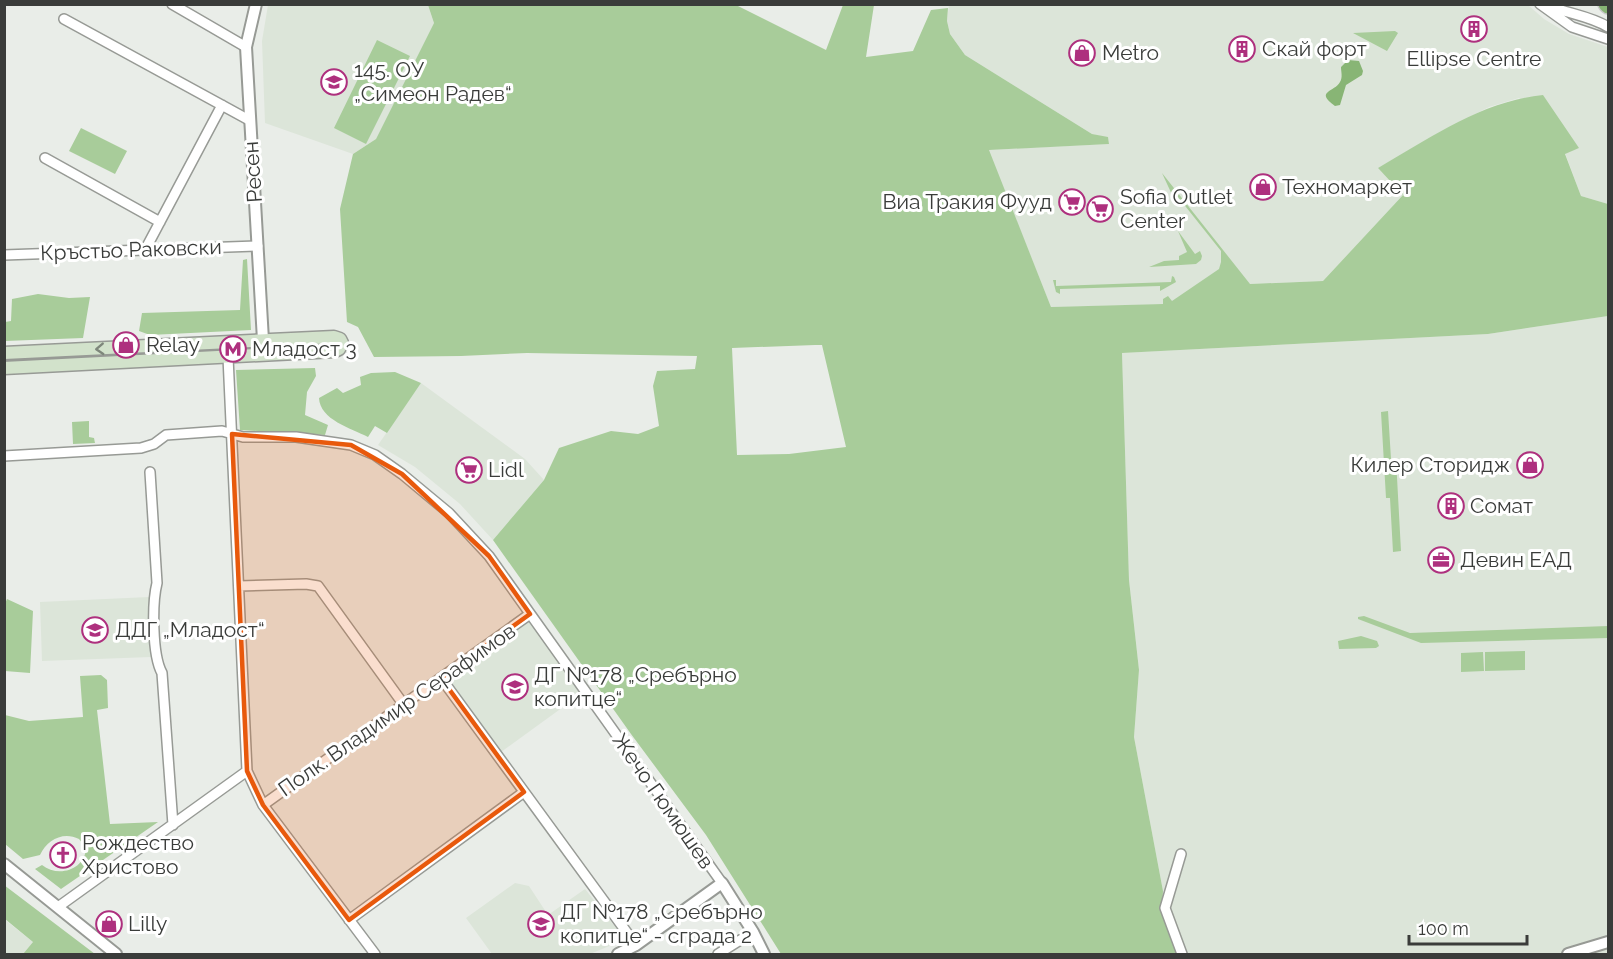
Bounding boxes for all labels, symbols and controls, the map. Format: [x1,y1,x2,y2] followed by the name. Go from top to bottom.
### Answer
[1459,14,1489,44] building icon: Ellipse Centre
[1227,34,1257,64] building icon: Скай форт
[1262,36,1367,61] place label: Скай форт
[1067,38,1097,68] shop icon: Metro
[1102,40,1159,65] place label: Metro
[1407,46,1541,71] place label: Ellipse Centre
[354,57,512,106] place label: 145. ОУ „Симеон Радев“
[319,67,349,97] school or university icon: 145. ОУ „Симеон Радев“
[238,141,267,204] street label: Ресен
[1248,172,1278,202] shop icon: Техномаркет
[1282,174,1412,199] place label: Техномаркет
[1120,184,1233,233] place label: Sofia Outlet Center
[1057,187,1087,217] supermarket icon: Виа Тракия Фууд
[882,189,1052,214] place label: Виа Тракия Фууд
[1085,194,1115,224] supermarket icon: Sofia Outlet Center
[40,234,222,265] street label: Кръстьо Раковски
[111,330,141,360] shop icon: Relay
[146,332,200,357] place label: Relay
[218,334,248,364] metro station icon: Младост 3
[252,336,357,361] place label: Младост 3
[95,342,104,355] one-way arrow
[1515,450,1545,480] shop icon: Килер Сторидж
[1351,452,1510,477] place label: Килер Сторидж
[454,455,484,485] supermarket icon: Lidl
[488,457,524,482] place label: Lidl
[1436,491,1466,521] building icon: Сомат
[1470,493,1533,518] place label: Сомат
[1426,545,1456,575] office icon: Девин ЕАД
[1460,547,1572,572] place label: Девин ЕАД
[80,615,110,645] school or university icon: ДДГ „Младост“
[115,617,265,642] place label: ДДГ „Младост“
[273,618,520,801] street label: Полк. Владимир Серафимов
[534,662,737,711] place label: ДГ №178 „Сребърно копитце“
[500,672,530,702] school or university icon: ДГ №178 „Сребърно копитце“
[607,728,719,873] street label: Жечо Гюмюшев
[82,830,194,879] place label: Рождество Христово
[48,840,78,870] church icon: Рождество Христово
[560,899,763,948] place label: ДГ №178 „Сребърно копитце“ - сграда 2
[1409,908,1528,946] scale bar
[94,909,124,939] shop icon: Lilly
[526,909,556,939] school or university icon: ДГ №178 „Сребърно копитце“ - сграда 2
[128,911,167,936] place label: Lilly
[1418,918,1469,939] text: 100 m

